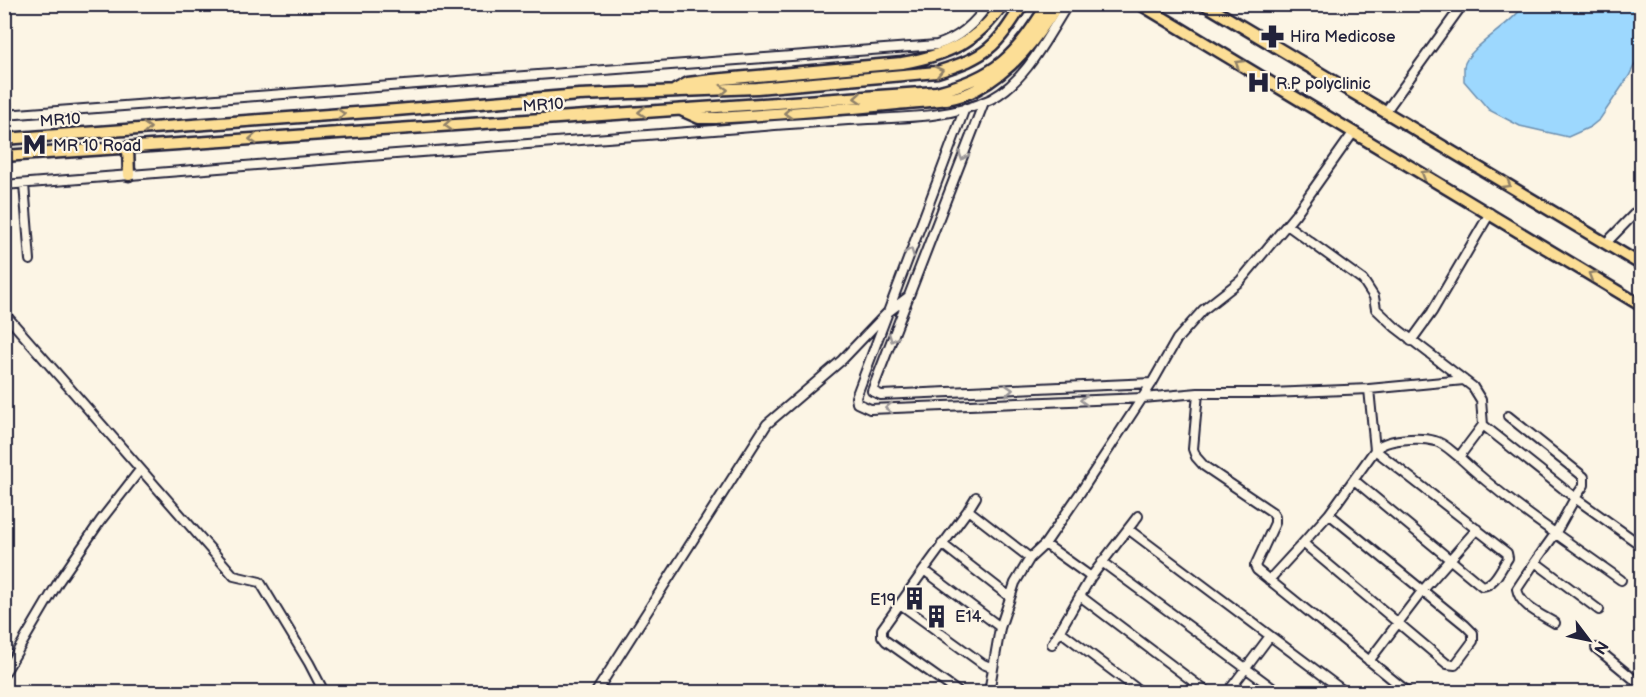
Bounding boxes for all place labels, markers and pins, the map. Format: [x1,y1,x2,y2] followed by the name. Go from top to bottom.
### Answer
[1259,23,1285,49] pharmacy icon: Hira Medicose
[1290,28,1396,47] place label: Hira Medicose
[1245,70,1271,96] hospital icon: R.P polyclinic
[1276,75,1371,94] place label: R.P polyclinic
[22,132,48,158] metro station icon: MR 10 Road
[53,137,141,156] place label: MR 10 Road
[901,586,927,612] building icon: E19
[870,591,896,610] place label: E19
[924,603,950,629] building icon: E14
[955,608,982,627] place label: E14

